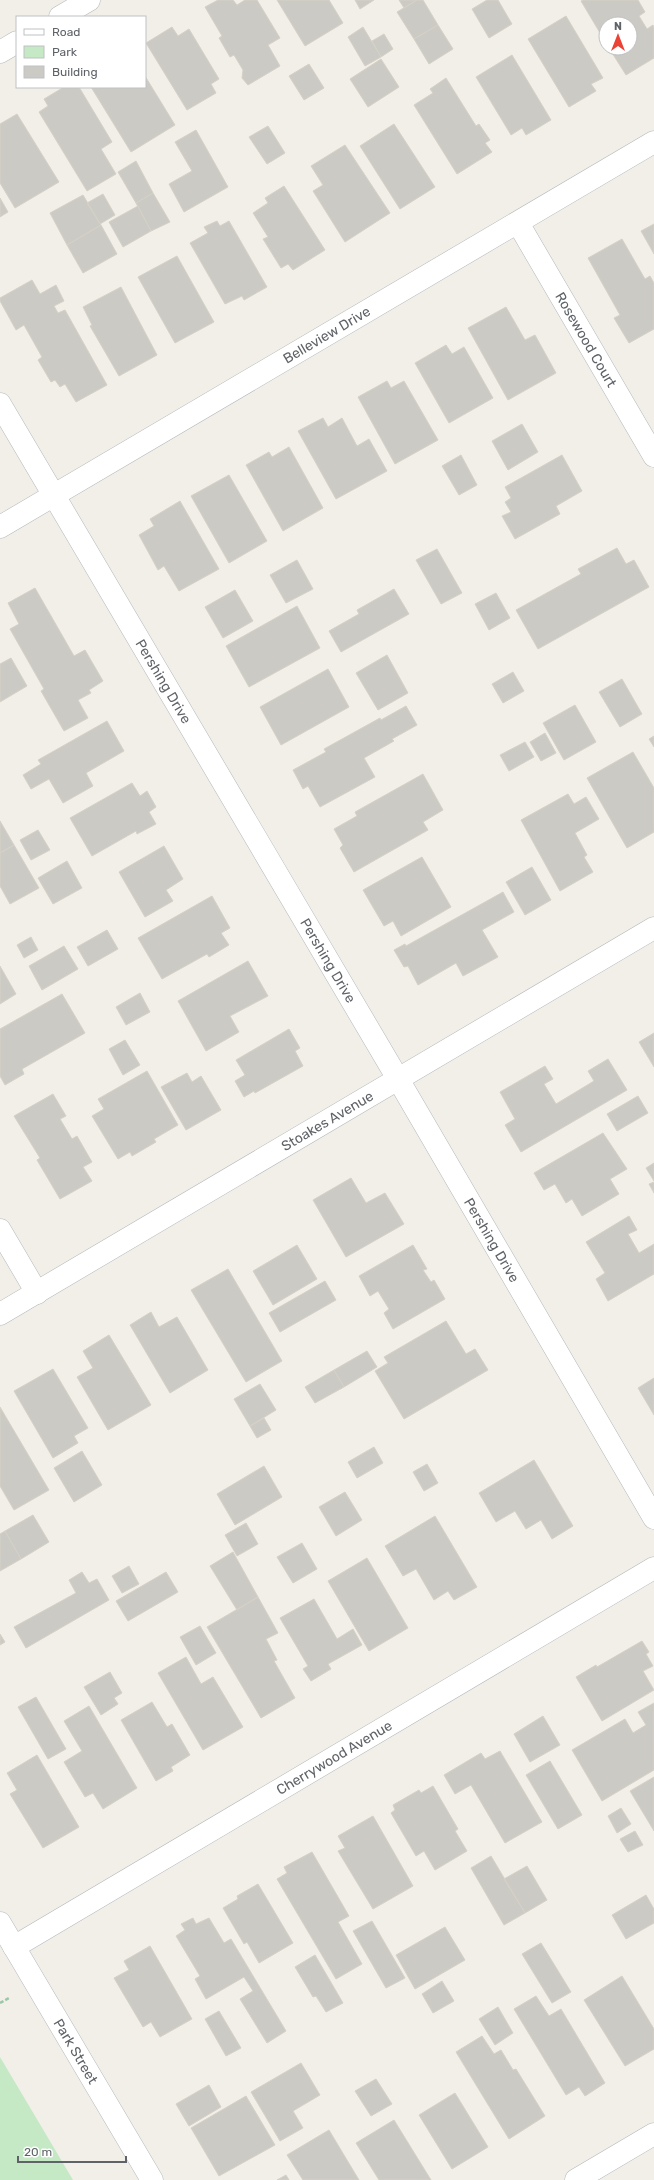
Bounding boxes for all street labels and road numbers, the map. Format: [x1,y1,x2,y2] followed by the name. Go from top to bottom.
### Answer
[551,289,620,391] street label: Rosewood Court
[280,303,374,367] street label: Belleview Drive
[132,636,195,727] street label: Pershing Drive
[296,915,359,1006] street label: Pershing Drive
[278,1087,377,1155] street label: Stoakes Avenue
[460,1195,523,1286] street label: Pershing Drive
[273,1717,395,1799] street label: Cherrywood Avenue
[50,2016,102,2088] street label: Park Street

